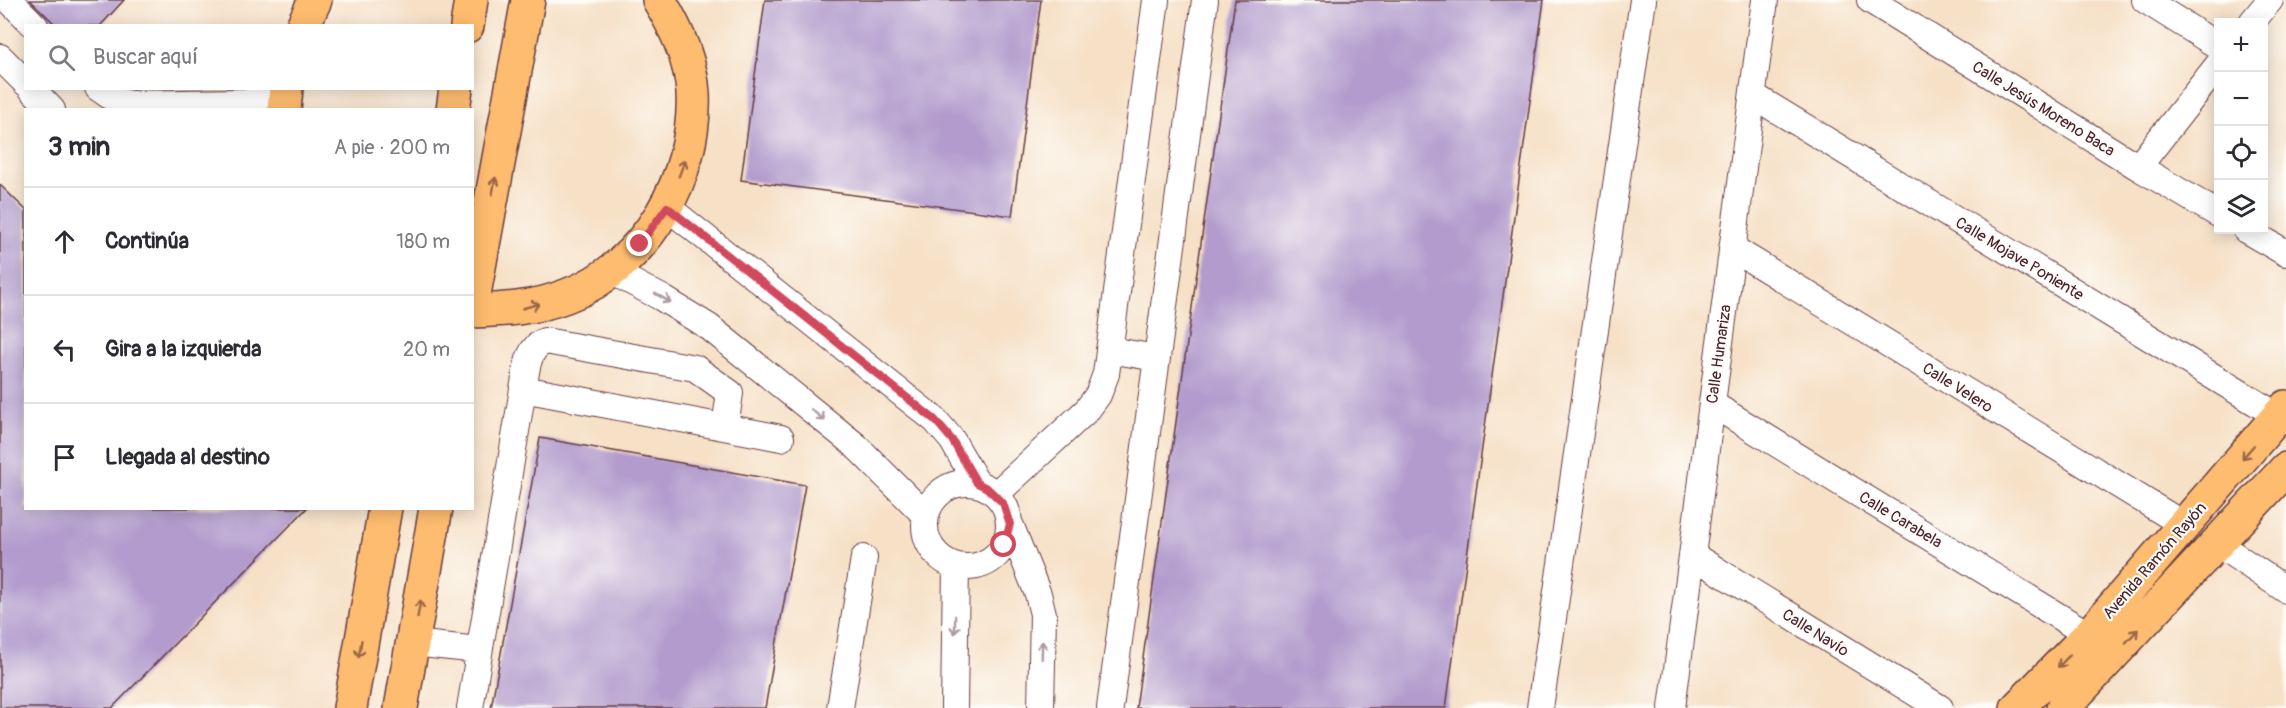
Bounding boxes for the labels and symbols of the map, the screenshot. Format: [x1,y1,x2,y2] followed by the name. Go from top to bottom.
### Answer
[1968,57,2119,161] street label: Calle Jesús Moreno Baca
[678,159,689,178] one-way arrow
[489,177,500,196] one-way arrow
[1952,213,2087,305] street label: Calle Mojave Poniente
[626,230,652,256] route end
[654,293,671,305] one-way arrow
[521,300,540,312] one-way arrow
[1702,303,1736,405] street label: Calle Humariza
[1918,358,1997,418] street label: Calle Velero
[810,409,826,422] one-way arrow
[2241,444,2255,459] one-way arrow
[1855,487,1946,553] street label: Calle Carabela
[2099,498,2211,623] street label: Avenida Ramón Rayón
[990,531,1016,557] route start
[413,600,424,619] one-way arrow
[1778,605,1853,661] street label: Calle Navío
[950,614,961,634] one-way arrow
[2125,628,2139,643] one-way arrow
[355,639,366,658] one-way arrow
[1037,640,1048,660] one-way arrow
[2056,653,2071,668] one-way arrow

